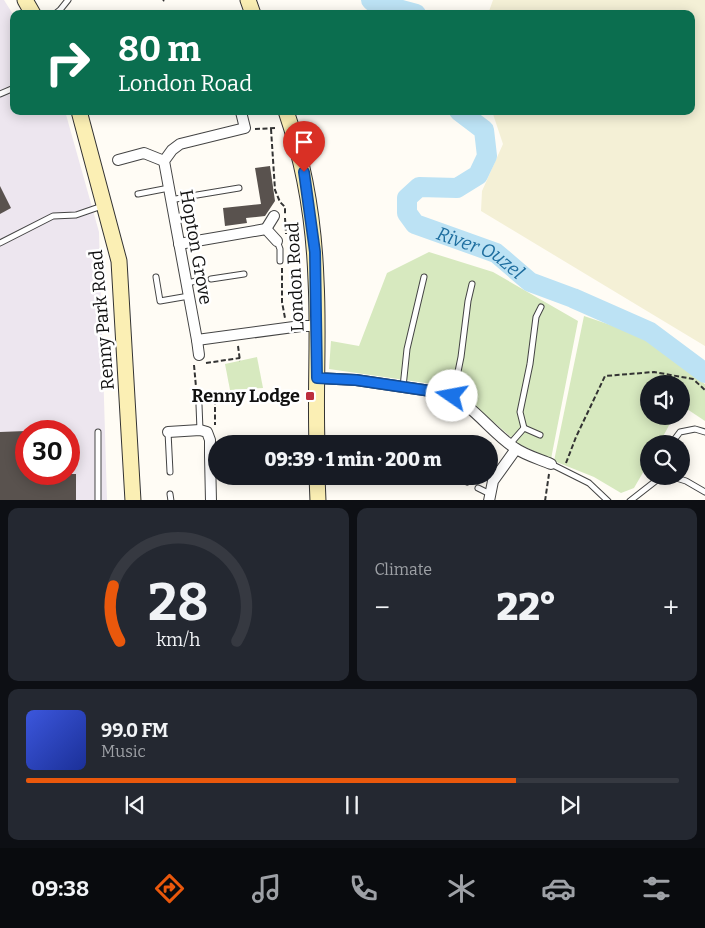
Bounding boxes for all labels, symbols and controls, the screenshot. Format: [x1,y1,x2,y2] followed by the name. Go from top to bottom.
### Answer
[118,28,201,70] text: 80 m
[35,30,100,95] icon: right
[118,70,252,97] text: London Road
[283,121,325,172] pin
[290,128,318,156] icon: arrive
[175,188,217,306] street label: Hopton Grove
[281,221,309,332] street label: London Road
[433,222,529,284] water label: River Ouzel
[85,249,119,391] street label: Renny Park Road
[425,369,477,421] position arrow
[640,375,690,485] map controls
[640,375,690,425] button: sound
[191,385,300,407] place label: Renny Lodge
[304,390,316,402] marker: Renny Lodge
[15,420,80,485] speed limit sign: 30
[640,435,690,485] button: search
[265,448,441,471] text: 09:39 · 1 min · 200 m
[375,560,432,579] text: Climate
[148,571,209,634] text: 28
[496,584,557,630] text: 22°
[375,591,390,624] text: −
[663,591,679,624] text: +
[156,629,200,651] text: km/h
[101,719,168,742] text: 99.0 FM
[101,742,146,761] text: Music
[121,791,149,819] icon: previous
[338,791,366,819] icon: pause
[556,791,584,819] icon: next
[152,871,187,906] icon: directions
[249,871,284,906] icon: music
[346,871,381,906] icon: phone
[444,871,479,906] icon: climate
[541,871,576,906] icon: car
[639,871,674,906] icon: filters
[31,875,89,902] text: 09:38

